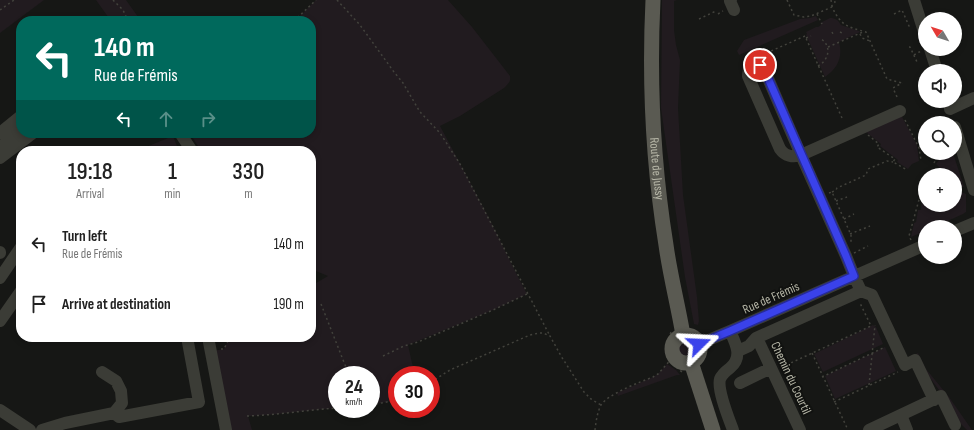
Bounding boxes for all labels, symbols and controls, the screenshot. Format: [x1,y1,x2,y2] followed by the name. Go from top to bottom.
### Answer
[918,12,962,56] north arrow
[918,12,962,264] map controls
[94,31,155,64] text: 140 m
[28,32,80,84] icon: left
[743,48,777,82] pin
[749,54,771,76] icon: arrive
[918,64,962,108] button: sound
[94,65,178,86] text: Rue de Frémis
[113,108,135,130] icon: left
[155,108,177,130] icon: ahead
[197,108,219,130] icon: right
[918,116,962,160] button: search
[646,137,668,201] street label: Route de Jussy
[68,157,113,186] text: 19:18
[168,157,177,186] text: 1
[232,157,264,186] text: 330
[918,168,962,212] button: +
[76,186,104,202] text: Arrival
[164,186,181,202] text: min
[244,186,252,202] text: m
[918,220,962,264] button: −
[62,227,107,246] text: Turn left
[28,233,50,255] icon: left
[274,235,304,254] text: 140 m
[62,246,123,262] text: Rue de Frémis
[740,278,802,318] street label: Rue de Frémis
[28,293,50,315] icon: arrive
[62,295,171,314] text: Arrive at destination
[273,295,304,314] text: 190 m
[678,323,720,365] position arrow
[767,339,815,417] street label: Chemin du Courtil
[388,366,440,418] speed limit sign: 30
[345,375,363,399] text: 24
[345,396,363,408] text: km/h

